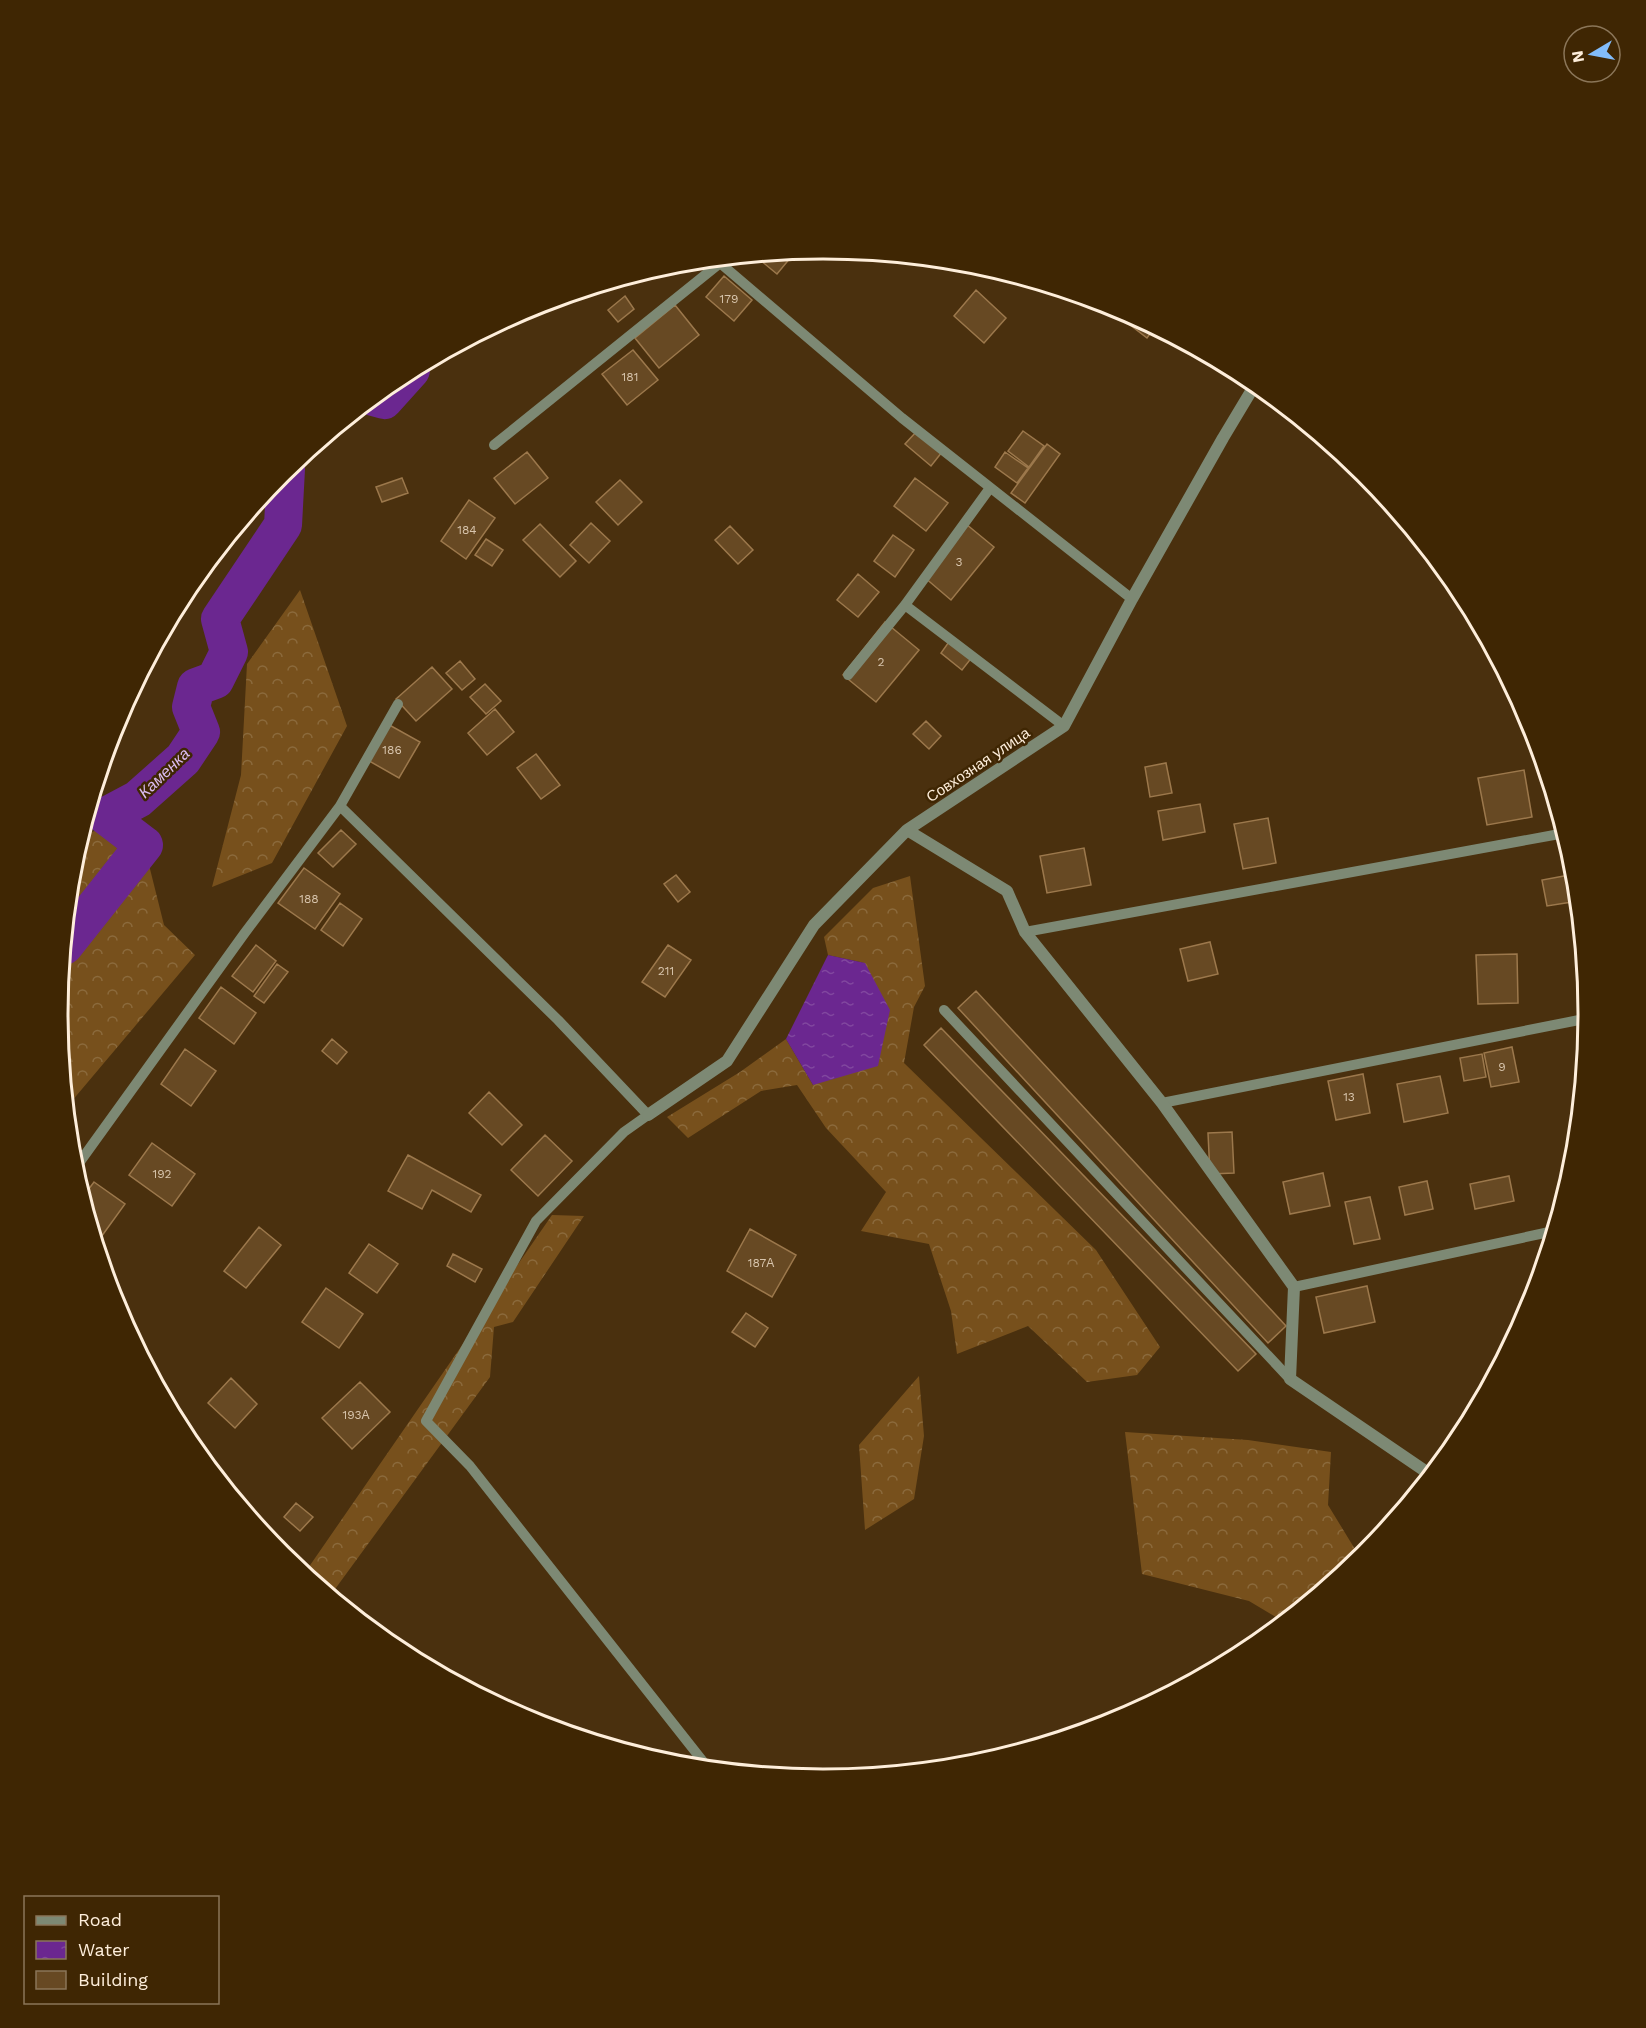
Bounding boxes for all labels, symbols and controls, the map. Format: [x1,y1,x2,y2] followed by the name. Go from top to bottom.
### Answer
[1562,24,1622,84] north arrow
[1567,49,1588,64] text: N
[720,292,738,306] house number: 179
[622,370,638,384] house number: 181
[457,523,477,537] house number: 184
[956,555,963,569] house number: 3
[878,655,885,669] house number: 2
[923,723,1034,806] street label: Совхозная улица
[382,743,402,757] house number: 186
[135,744,193,802] water label: Каменка
[299,892,319,906] house number: 188
[658,964,674,978] house number: 211
[1498,1060,1506,1074] house number: 9
[1343,1090,1355,1104] house number: 13
[152,1167,172,1181] house number: 192
[748,1256,774,1270] house number: 187А
[343,1408,369,1422] house number: 193А
[24,1896,219,2004] legend
[78,1909,122,1930] text: Road
[78,1939,130,1960] text: Water
[78,1969,148,1990] text: Building

